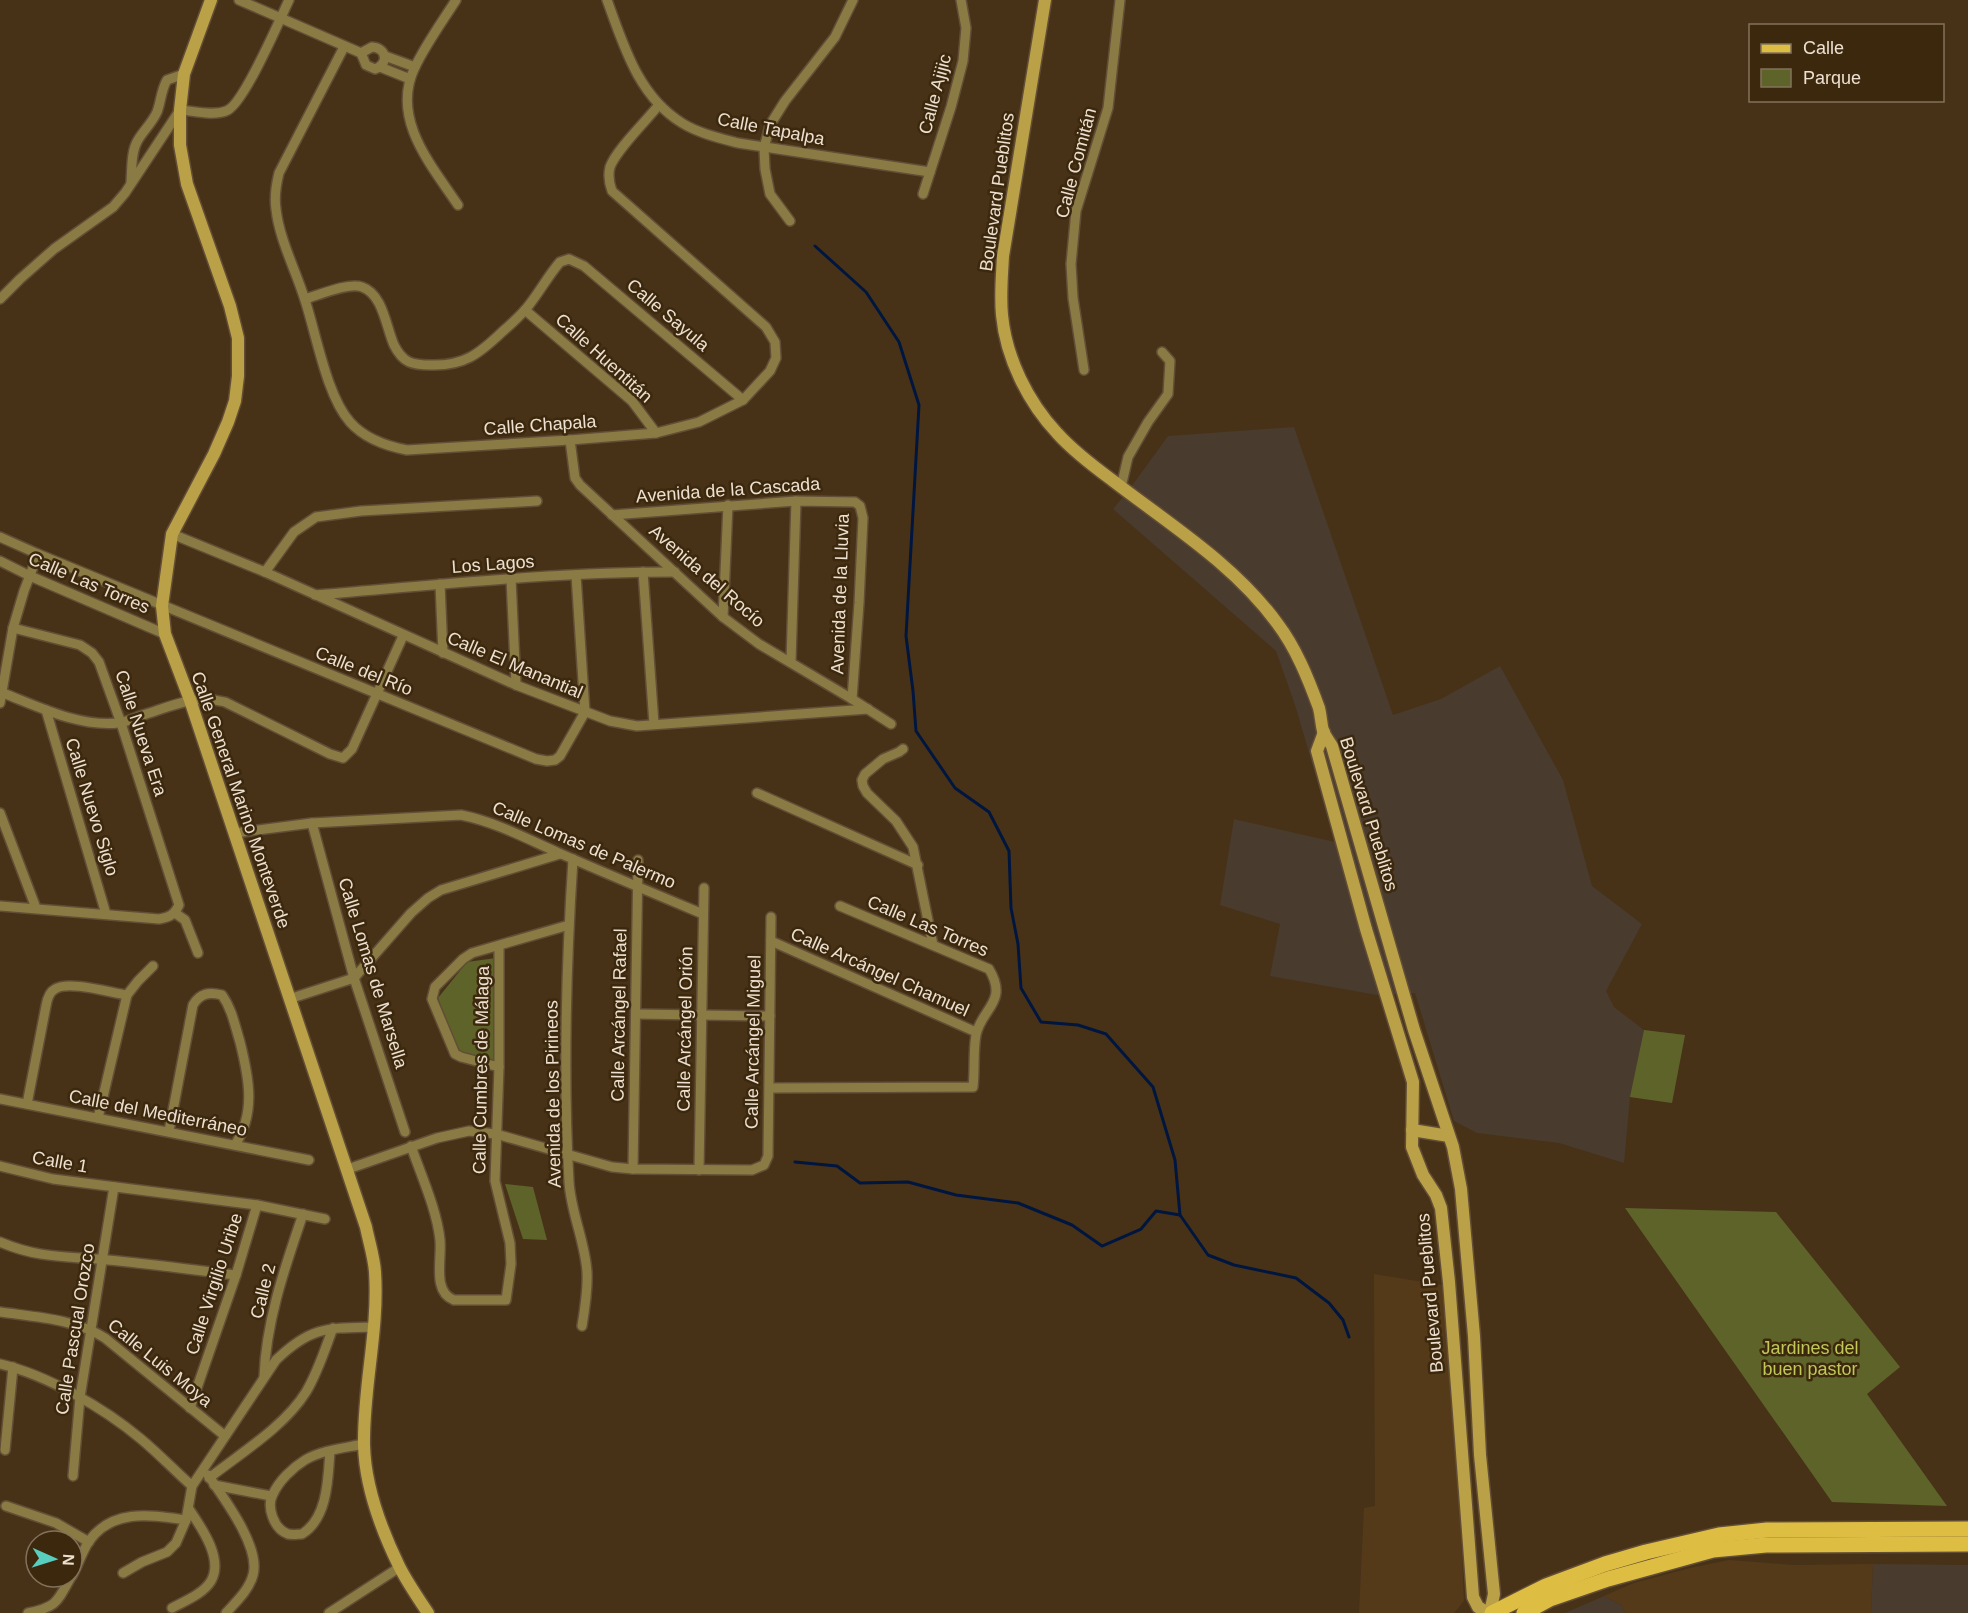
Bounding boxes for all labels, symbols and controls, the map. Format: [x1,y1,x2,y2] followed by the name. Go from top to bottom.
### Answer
[1749,24,1944,102] legend
[1803,38,1844,58] text: Calle
[915,52,955,136] street label: Calle Ajijic
[1803,68,1861,88] text: Parque
[1052,106,1100,220] street label: Calle Comitán
[716,109,827,149] street label: Calle Tapalpa
[976,111,1018,273] street label: Boulevard Pueblitos
[623,275,714,356] street label: Calle Sayula
[552,309,656,407] street label: Calle Huentitán
[483,411,598,439] street label: Calle Chapala
[635,474,822,506] street label: Avenida de la Cascada
[827,512,853,675] street label: Avenida de la Lluvia
[645,521,769,631] street label: Avenida del Rocío
[25,548,153,618] street label: Calle Las Torres
[451,551,535,577] street label: Los Lagos
[444,627,586,703] street label: Calle El Manantial
[312,642,416,700] street label: Calle del Río
[111,668,171,799] street label: Calle Nueva Era
[188,669,294,931] street label: Calle General Marino Monteverde
[1336,735,1402,893] street label: Boulevard Pueblitos
[62,736,122,878] street label: Calle Nuevo Siglo
[489,797,679,893] street label: Calle Lomas de Palermo
[334,875,412,1072] street label: Calle Lomas de Marsella
[864,891,992,961] street label: Calle Las Torres
[788,924,972,1020] street label: Calle Arcángel Chamuel
[607,928,631,1102] street label: Calle Arcángel Rafael
[674,946,696,1112] street label: Calle Arcángel Orión
[741,955,765,1129] street label: Calle Arcángel Miguel
[469,965,493,1174] street label: Calle Cumbres de Málaga
[541,1000,565,1188] street label: Avenida de los Pirineos
[67,1086,249,1140] street label: Calle del Mediterráneo
[31,1147,89,1177] street label: Calle 1
[182,1211,246,1357] street label: Calle Virgilio Uribe
[1413,1212,1447,1374] street label: Boulevard Pueblitos
[52,1242,98,1416] street label: Calle Pascual Orozco
[247,1261,279,1321] street label: Calle 2
[104,1315,217,1412] street label: Calle Luis Moya
[1761,1338,1859,1379] park label: Jardines del buen pastor
[24,1529,84,1589] north arrow
[60,1554,77,1566] text: N

